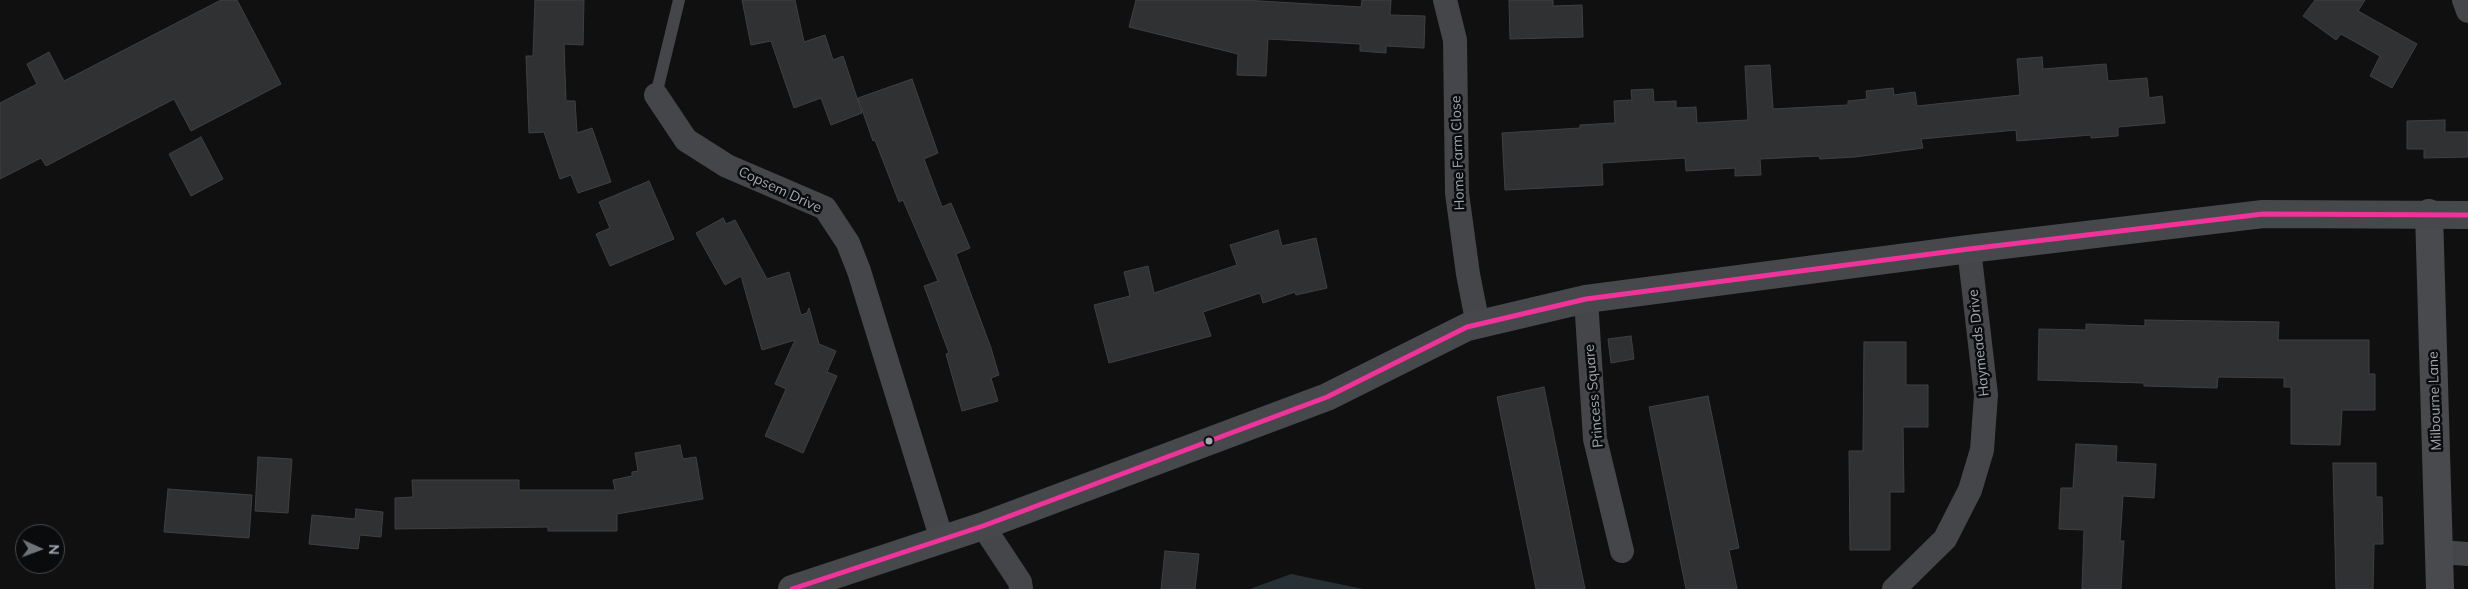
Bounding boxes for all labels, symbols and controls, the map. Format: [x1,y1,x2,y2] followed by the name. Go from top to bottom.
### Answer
[1448,95,1468,211] street label: Home Farm Close
[736,163,824,217] street label: Copsem Drive
[1965,289,1993,397] street label: Haymeads Drive
[1581,344,1607,448] street label: Princess Square
[2425,351,2445,451] street label: Milbourne Lane
[1204,436,1214,446] unlabelled marker
[15,524,65,574] north arrow
[45,544,63,555] text: N

